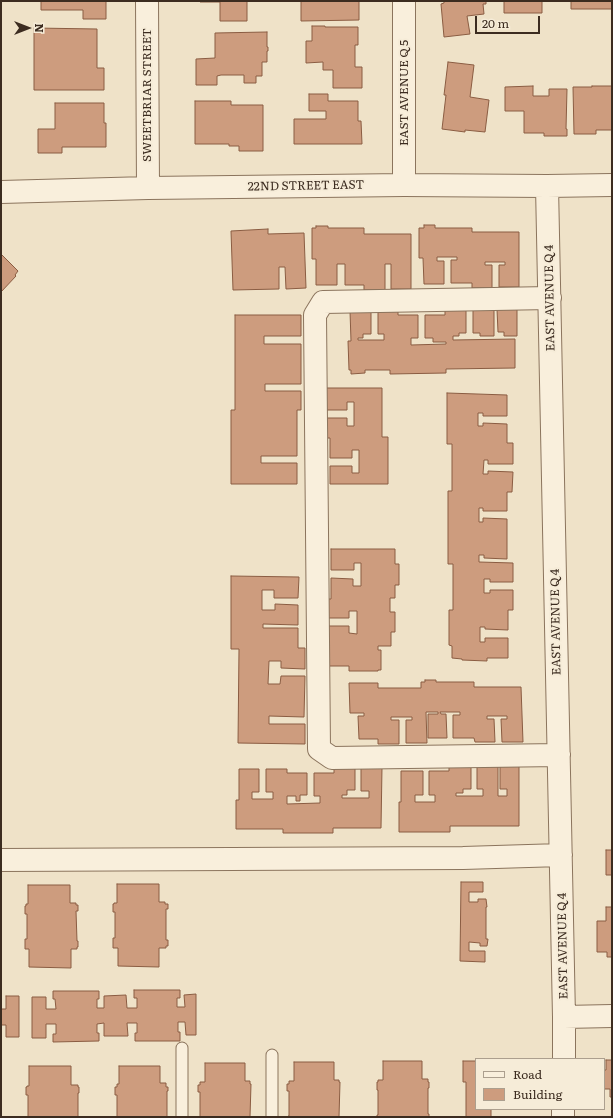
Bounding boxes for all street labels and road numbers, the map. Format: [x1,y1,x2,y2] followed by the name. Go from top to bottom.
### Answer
[140,28,154,162] street label: SWEETBRIAR STREET
[397,40,411,146] street label: EAST AVENUE Q 5
[248,178,364,194] street label: 22ND STREET EAST
[542,245,558,351] street label: EAST AVENUE Q 4
[548,569,564,675] street label: EAST AVENUE Q 4
[555,893,571,999] street label: EAST AVENUE Q 4

